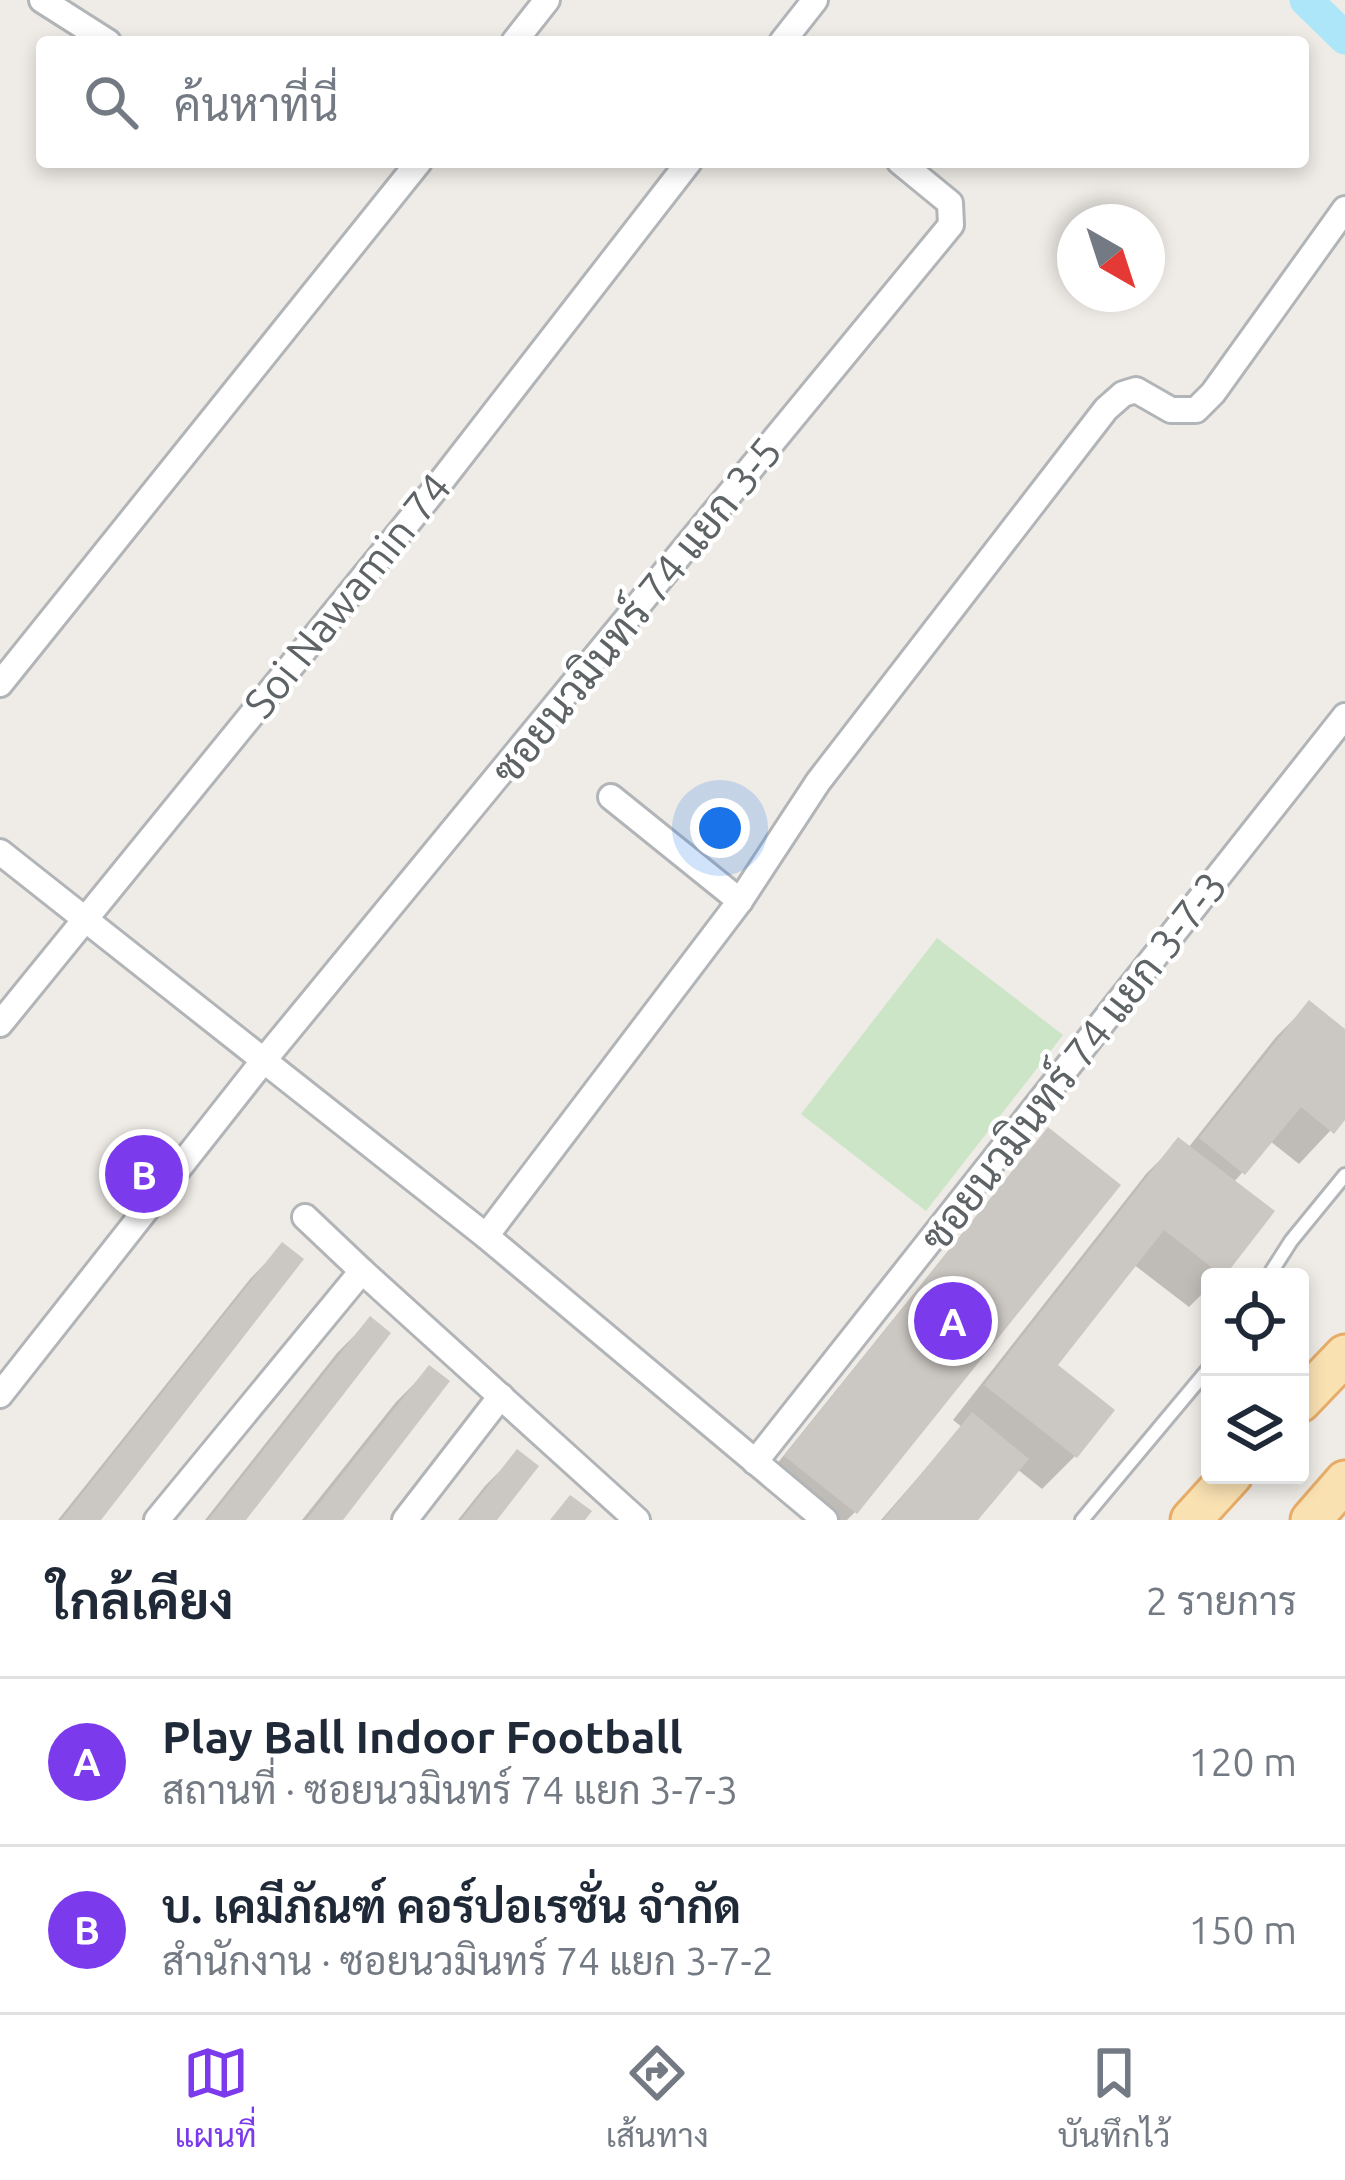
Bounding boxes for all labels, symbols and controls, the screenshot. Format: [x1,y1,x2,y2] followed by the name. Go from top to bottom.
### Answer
[36,36,1309,168] search box
[78,69,144,135] icon: search
[174,79,338,130] text: ค้นหาที่นี่
[1057,204,1165,312] north arrow
[480,426,790,792] street label: ซอยนวมินทร์ 74 แยก 3-5
[234,464,460,726] street label: Soi Nawamin 74
[690,798,750,858] your location
[909,861,1235,1260] street label: ซอยนวมินทร์ 74 แยก 3-7-3
[105,1129,183,1219] pin: B
[1201,1268,1309,1484] map controls
[1201,1268,1309,1376] button: locate
[914,1276,992,1366] pin: A
[1201,1376,1309,1484] button: layers
[48,1571,234,1629] text: ใกล้เคียง
[1146,1579,1297,1622] text: 2 รายการ
[162,1711,683,1762] text: Play Ball Indoor Football
[73,1740,101,1783] text: A
[1188,1740,1297,1783] text: 120 m
[162,1768,738,1811] text: สถานที่ · ซอยนวมินทร์ 74 แยก 3-7-3
[162,1881,741,1932] text: บ. เคมีภัณฑ์ คอร์ปอเรชั่น จำกัด
[74,1908,100,1951] text: B
[1188,1908,1297,1951] text: 150 m
[162,1939,774,1982] text: สำนักงาน · ซอยนวมินทร์ 74 แยก 3-7-2
[174,2040,257,2155] tab: แผนที่
[606,2040,709,2155] tab: เส้นทาง
[1058,2040,1171,2155] tab: บันทึกไว้

